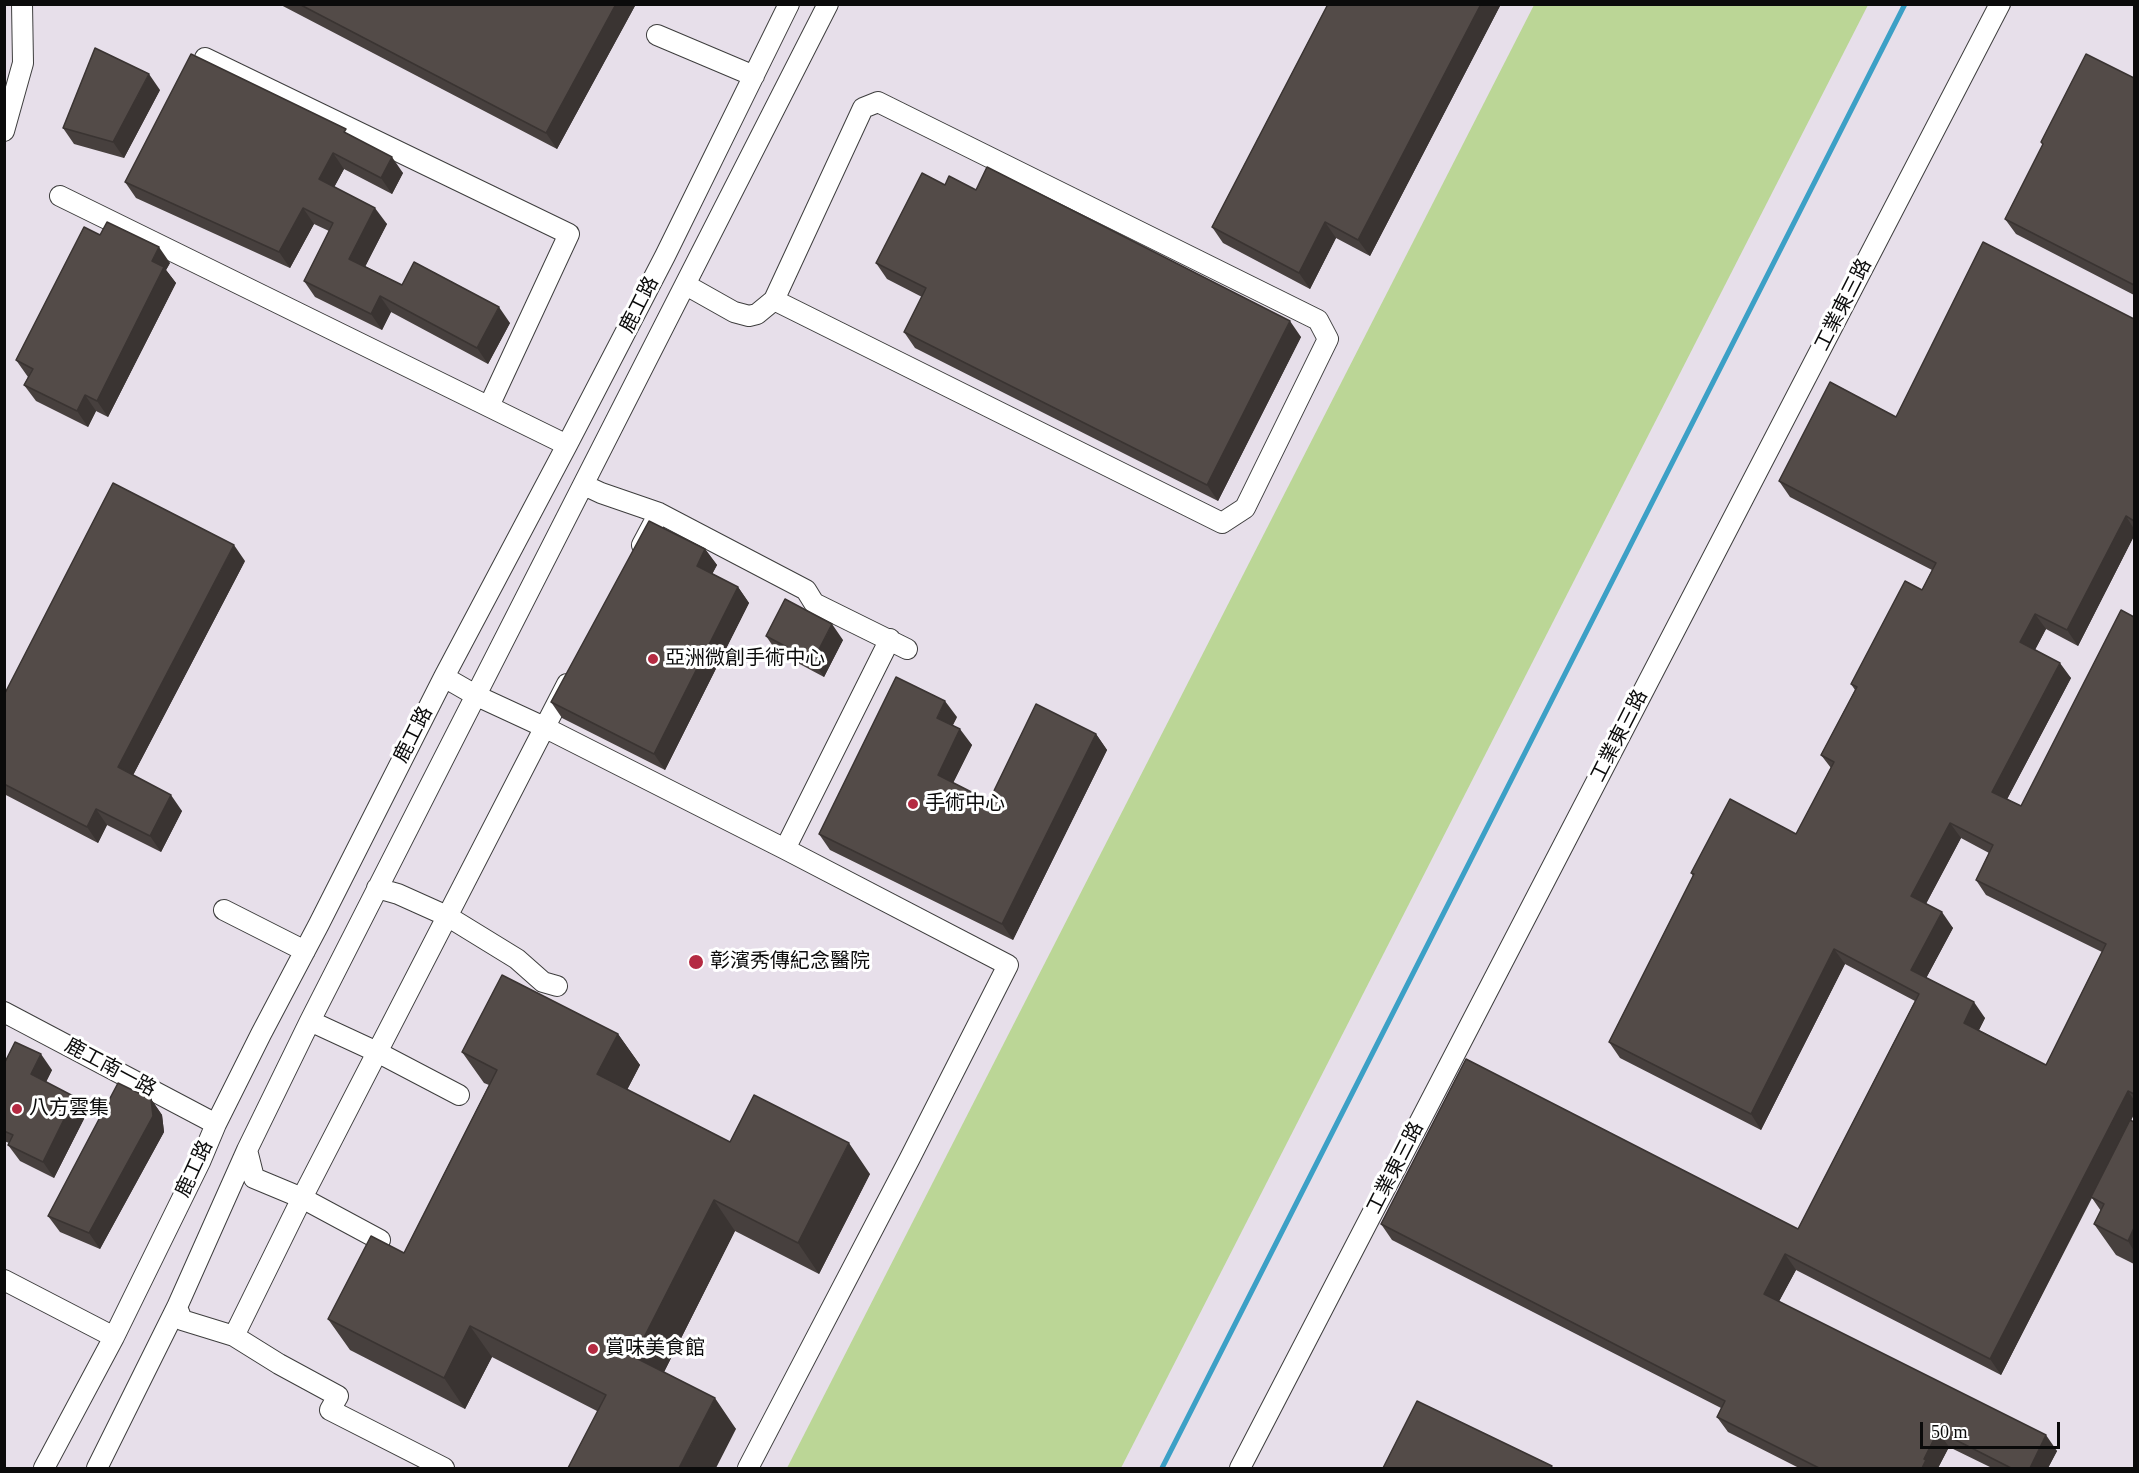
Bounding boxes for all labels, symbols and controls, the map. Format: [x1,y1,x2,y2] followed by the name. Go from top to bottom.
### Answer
[1811,255,1877,355] street label: 工業東三路
[616,273,664,337] street label: 鹿工路
[665,647,825,671] place label: 亞洲微創手術中心
[646,652,660,666] marker: 亞洲微創手術中心
[1587,686,1653,786] street label: 工業東三路
[390,703,438,767] street label: 鹿工路
[925,792,1005,816] place label: 手術中心
[906,797,920,811] marker: 手術中心
[710,950,870,974] place label: 彰濱秀傳紀念醫院
[687,953,705,971] marker: 彰濱秀傳紀念醫院
[60,1034,160,1102] street label: 鹿工南一路
[29,1097,109,1121] place label: 八方雲集
[10,1102,24,1116] marker: 八方雲集
[1363,1118,1429,1218] street label: 工業東三路
[171,1137,219,1201] street label: 鹿工路
[605,1337,705,1361] place label: 賞味美食館
[586,1342,600,1356] marker: 賞味美食館
[1923,1410,2062,1448] scale bar
[1931,1422,1968,1442] text: 50 m

